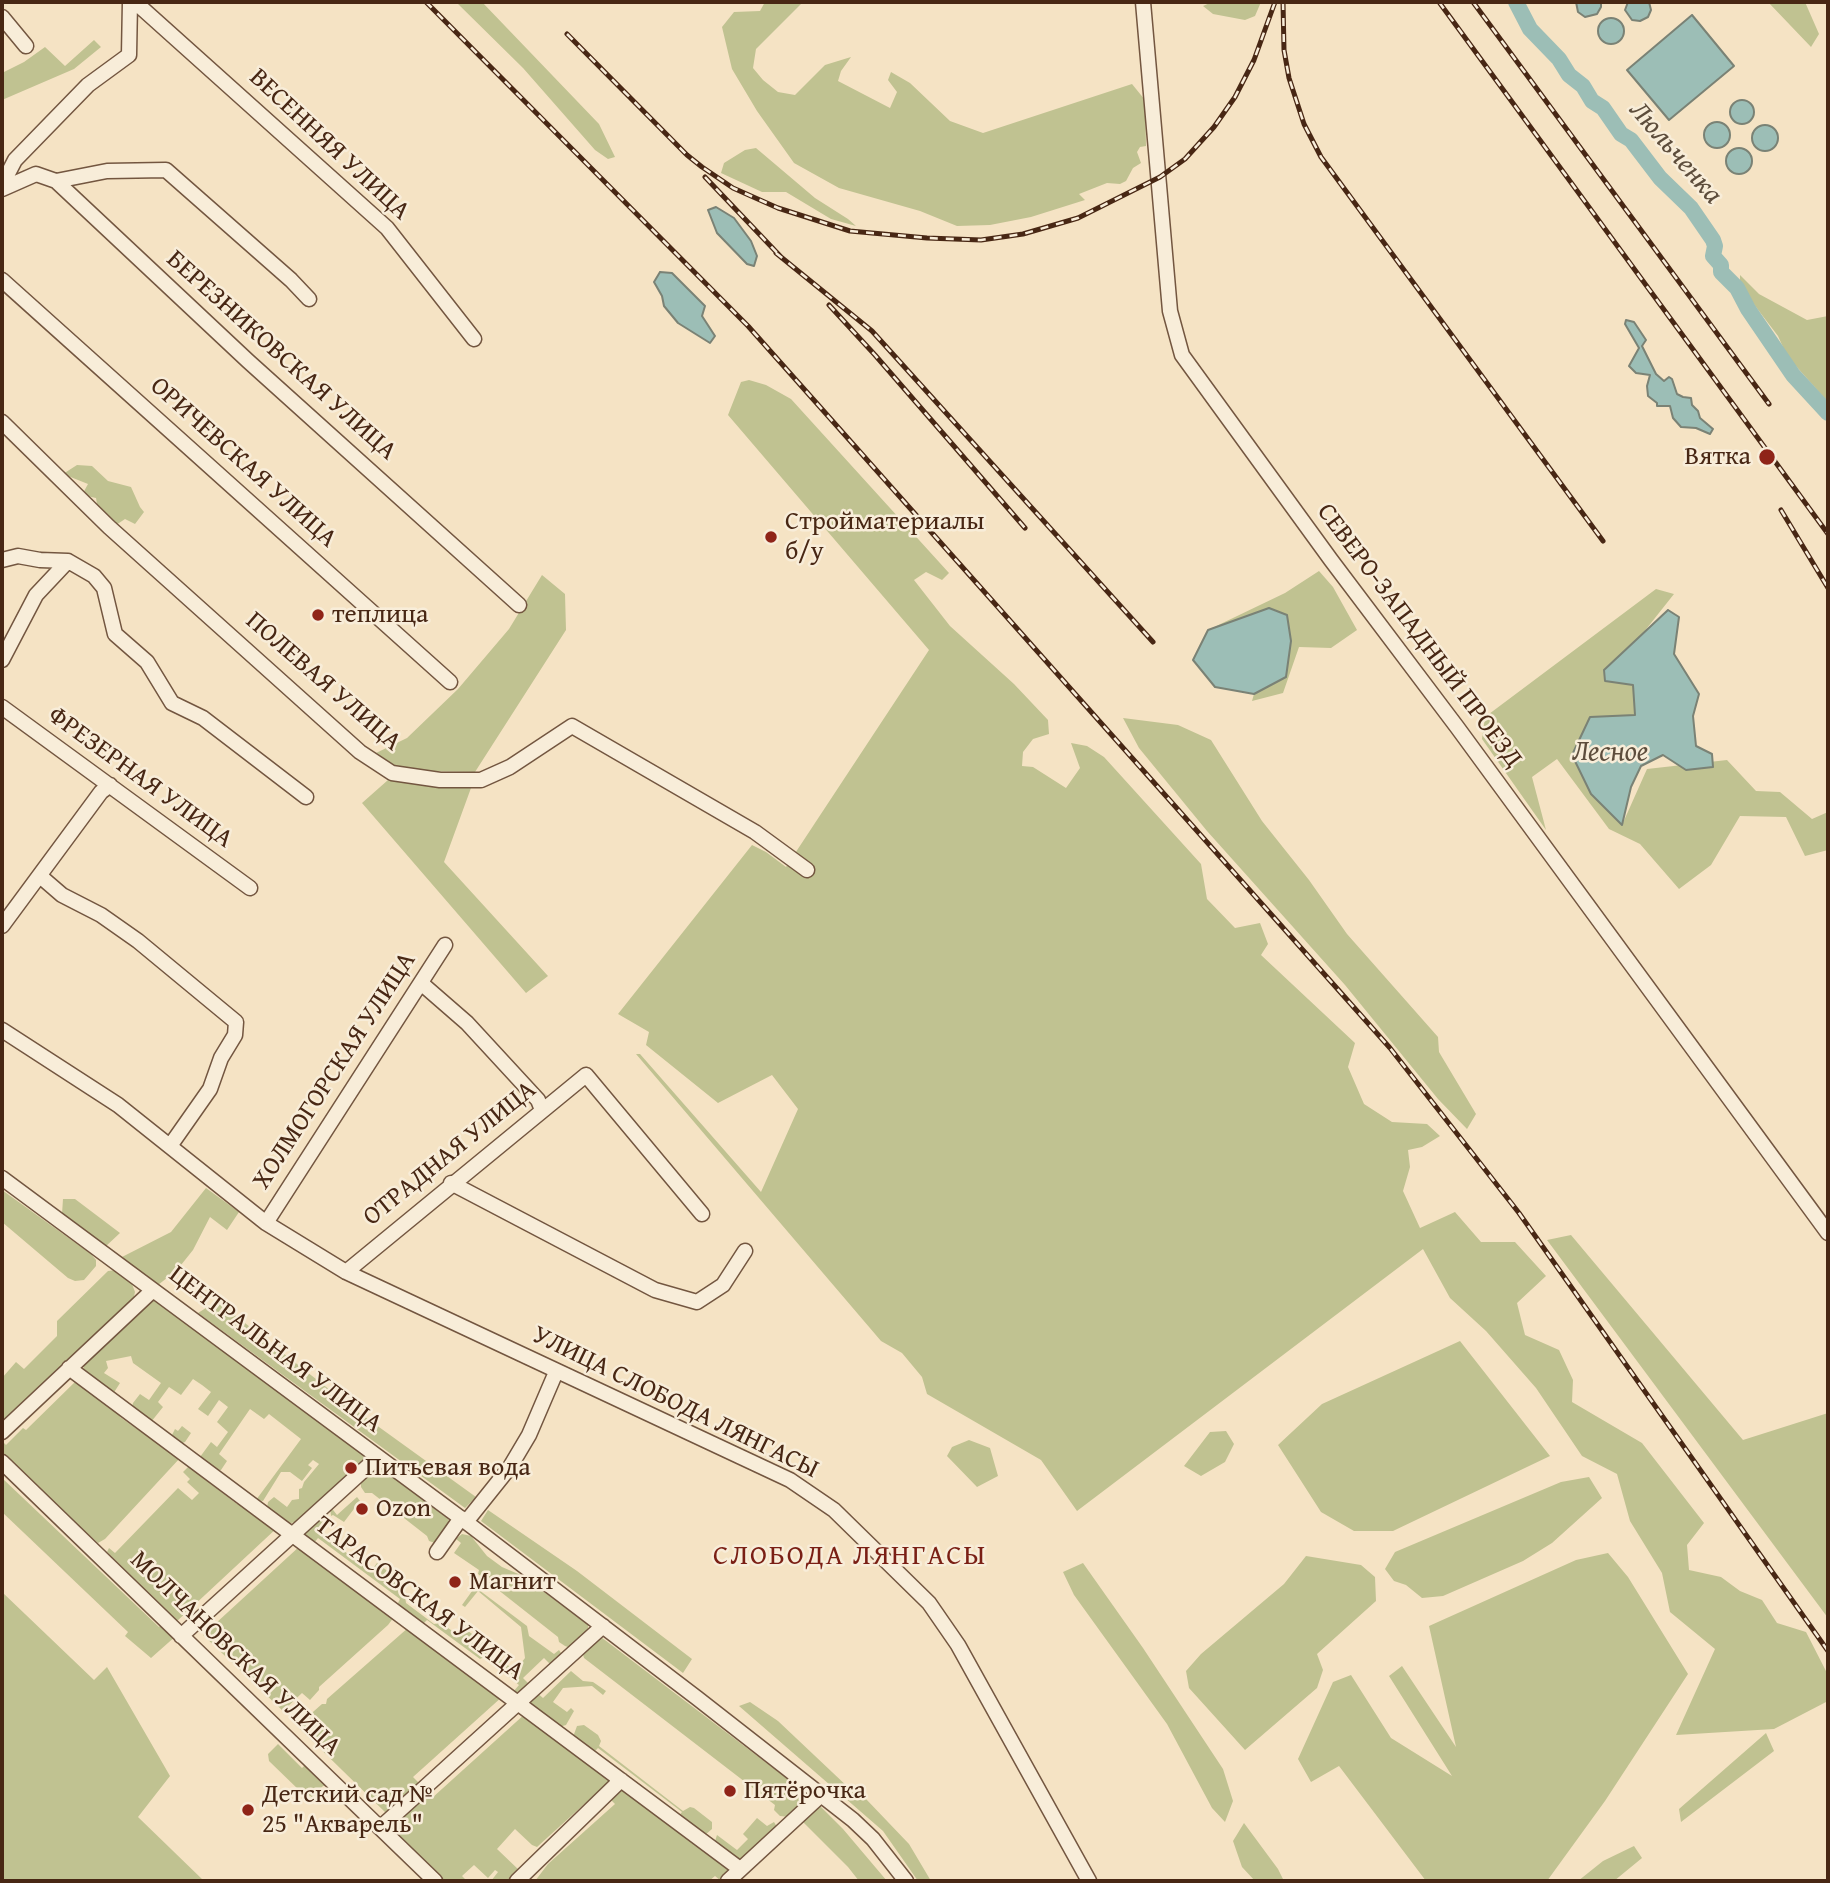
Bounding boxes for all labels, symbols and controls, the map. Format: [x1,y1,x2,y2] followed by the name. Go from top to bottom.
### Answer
[242,63,416,227] street label: ВЕСЕННЯЯ УЛИЦА
[1621,95,1729,211] water label: Люльченка
[159,244,403,468] street label: БЕРЕЗНИКОВСКАЯ УЛИЦА
[143,371,343,555] street label: ОРИЧЕВСКАЯ УЛИЦА
[1685,441,1751,473] place label: Вятка
[1757,447,1777,467] marker: Вятка
[1309,498,1529,774] street label: СЕВЕРО-ЗАПАДНЫЙ ПРОЕЗД
[785,506,985,568] place label: Стройматериалы б/у
[763,529,779,545] marker: Стройматериалы б/у
[332,599,428,631] place label: теплица
[239,606,407,758] street label: ПОЛЕВАЯ УЛИЦА
[310,607,326,623] marker: теплица
[41,700,239,856] street label: ФРЕЗЕРНАЯ УЛИЦА
[1572,736,1648,770] water label: Лесное
[247,947,423,1195] street label: ХОЛМОГОРСКАЯ УЛИЦА
[357,1075,543,1233] street label: ОТРАДНАЯ УЛИЦА
[162,1260,388,1440] street label: ЦЕНТРАЛЬНАЯ УЛИЦА
[527,1320,823,1486] street label: УЛИЦА СЛОБОДА ЛЯНГАСЫ
[365,1452,531,1484] place label: Питьевая вода
[343,1460,359,1476] marker: Питьевая вода
[376,1493,431,1525] place label: Ozon
[354,1501,370,1517] marker: Ozon
[308,1510,530,1688] street label: ТАРАСОВСКАЯ УЛИЦА
[715,1540,985,1574] district label: СЛОБОДА ЛЯНГАСЫ
[123,1545,347,1763] street label: МОЛЧАНОВСКАЯ УЛИЦА
[469,1566,556,1598] place label: Магнит
[447,1574,463,1590] marker: Магнит
[744,1775,866,1807] place label: Пятёрочка
[262,1779,433,1840] place label: Детский сад № 25 "Акварель"
[722,1783,738,1799] marker: Пятёрочка
[240,1802,256,1818] marker: Детский сад № 25 "Акварель"

